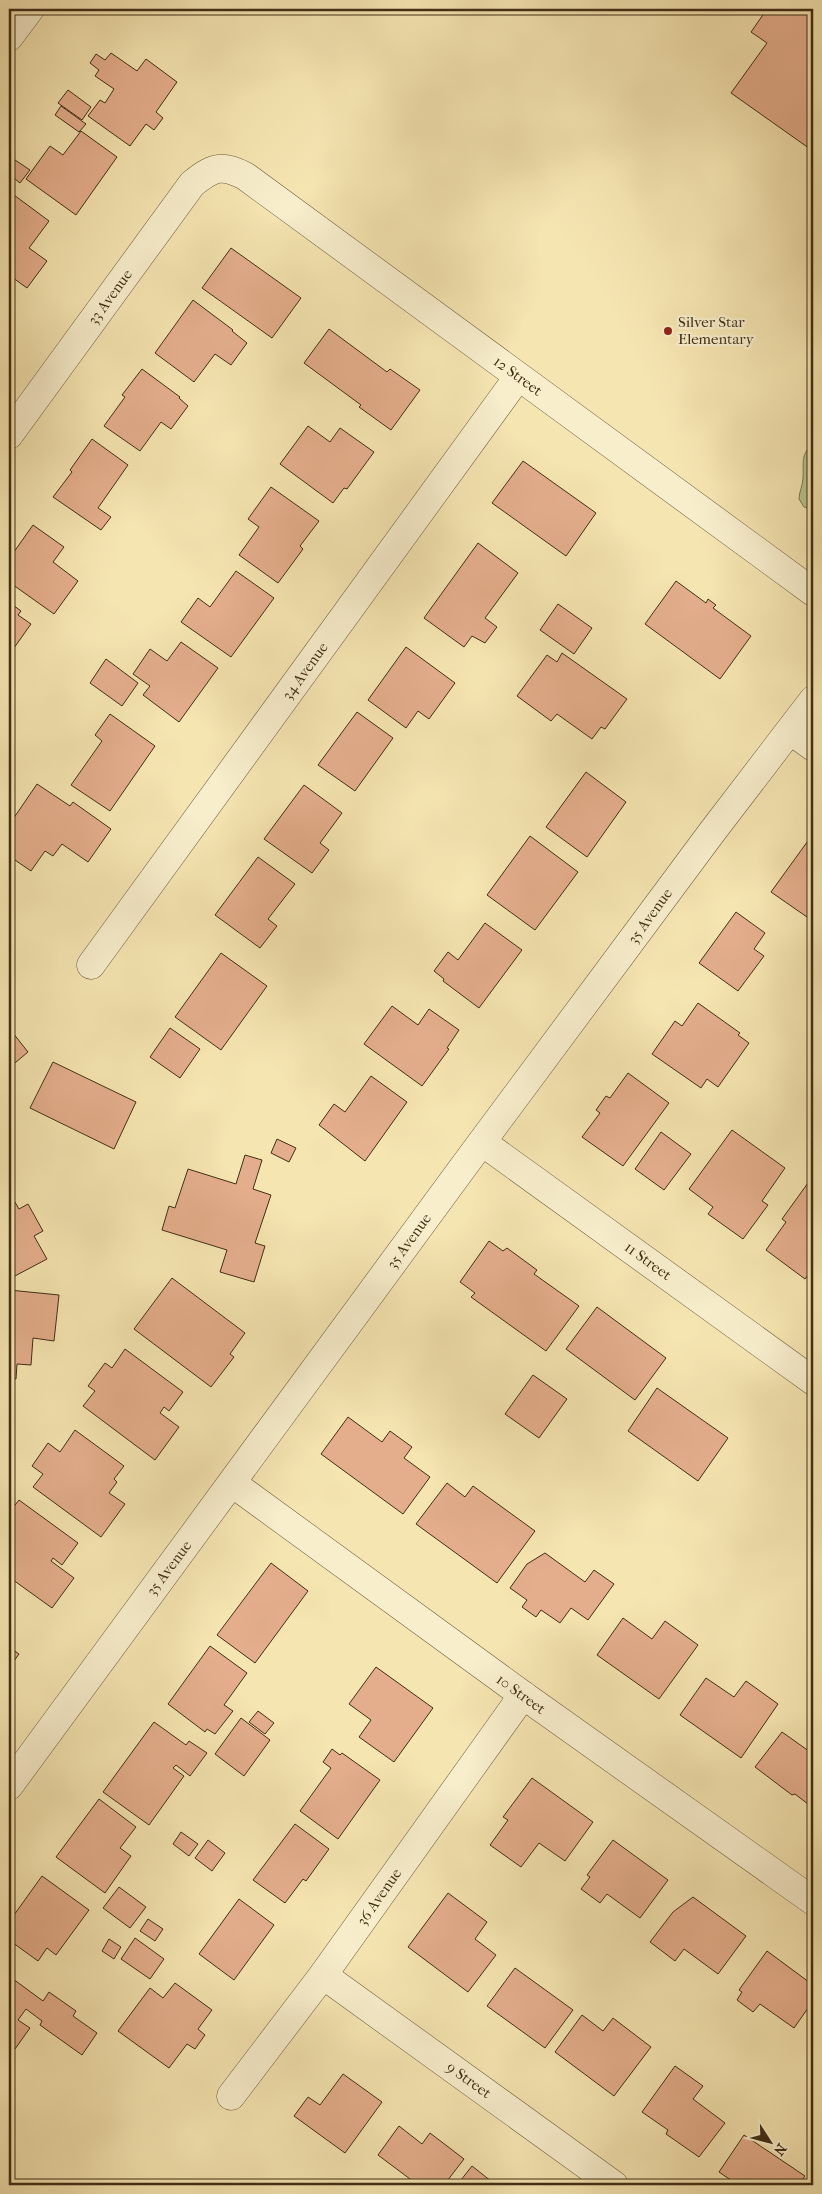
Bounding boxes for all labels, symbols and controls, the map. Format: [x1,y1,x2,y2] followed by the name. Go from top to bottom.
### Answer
[84,265,136,328] street label: 33 Avenue
[678,313,755,348] place label: Silver Star Elementary
[662,325,674,337] marker: Silver Star Elementary
[490,352,546,400] street label: 12 Street
[278,638,332,703] street label: 34 Avenue
[624,884,677,947] street label: 35 Avenue
[383,1209,436,1272] street label: 35 Avenue
[621,1238,675,1284] street label: 11 Street
[142,1536,196,1599] street label: 35 Avenue
[493,1670,550,1718] street label: 10 Street
[353,1864,406,1929] street label: 36 Avenue
[443,2058,495,2103] street label: 9 Street
[744,2116,794,2166] north arrow
[770,2140,790,2159] text: N

